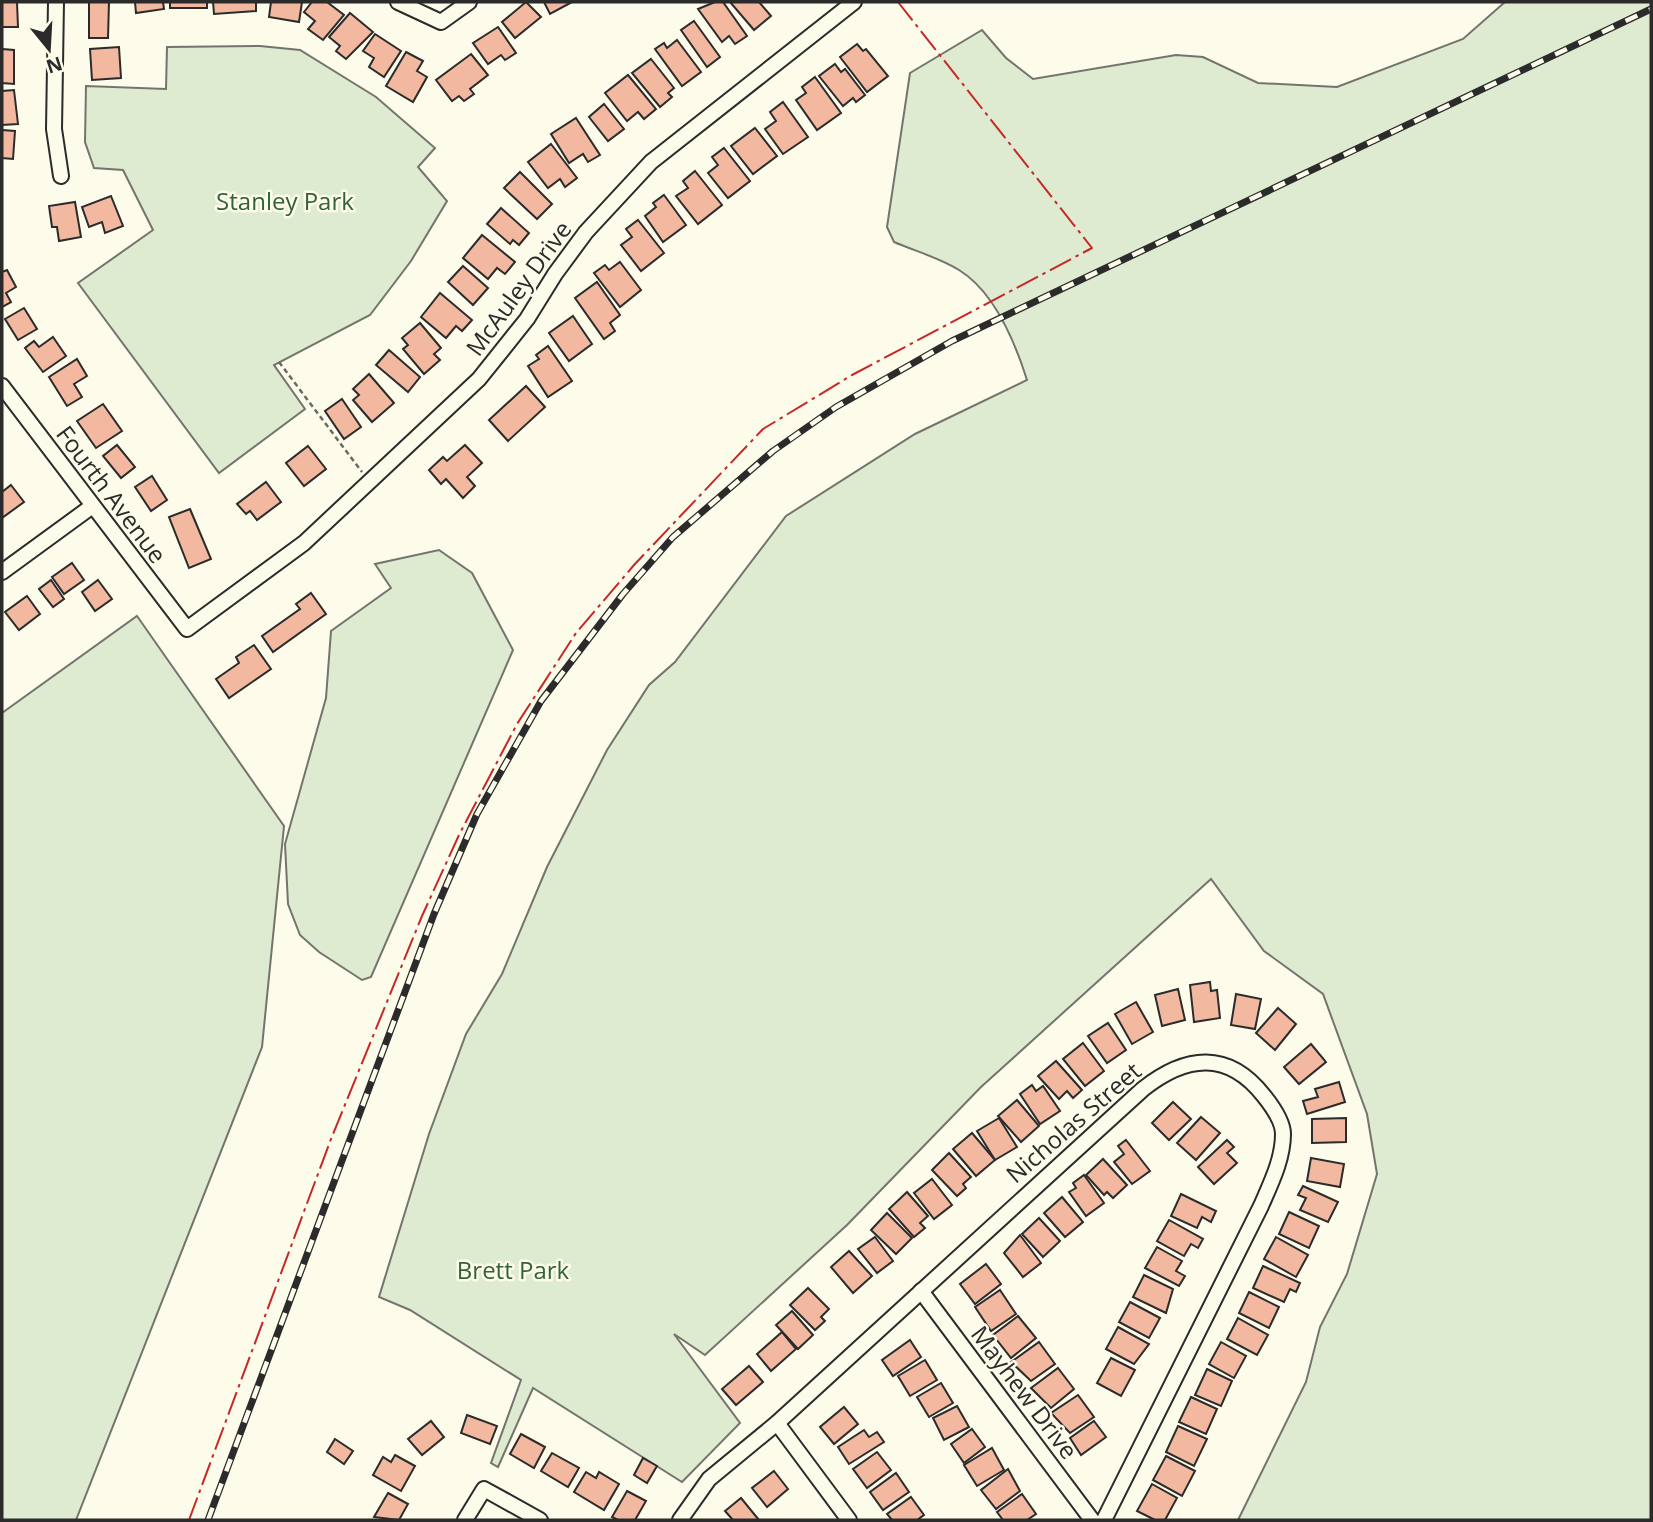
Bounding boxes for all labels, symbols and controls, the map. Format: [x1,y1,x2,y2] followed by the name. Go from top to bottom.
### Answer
[14,14,84,84] north arrow
[43,50,66,80] text: N
[216,184,354,217] park label: Stanley Park
[458,214,578,362] street label: McAuley Drive
[49,418,175,570] street label: Fourth Avenue
[998,1054,1148,1190] street label: Nicholas Street
[457,1253,570,1286] park label: Brett Park
[964,1319,1086,1465] street label: Mayhew Drive

